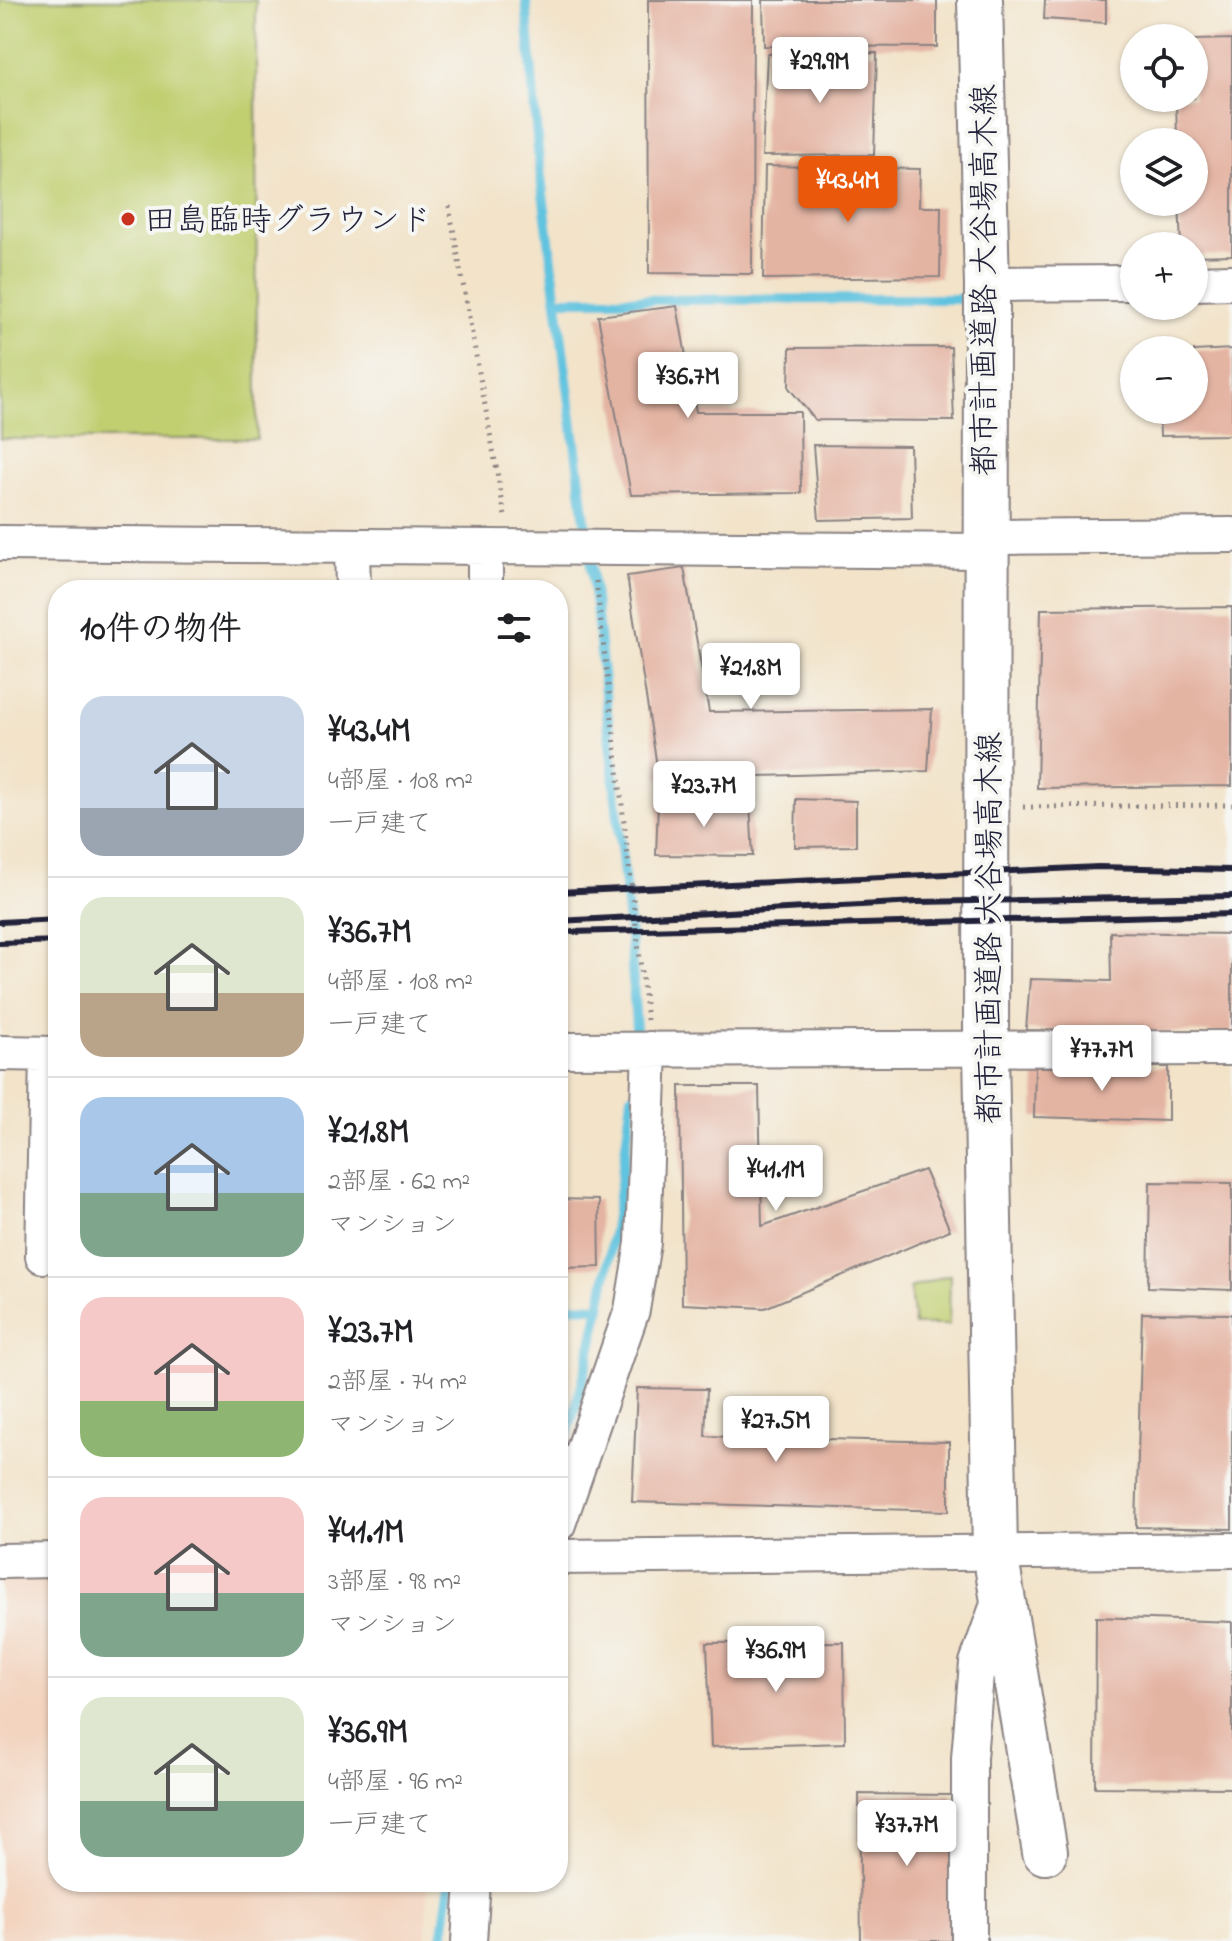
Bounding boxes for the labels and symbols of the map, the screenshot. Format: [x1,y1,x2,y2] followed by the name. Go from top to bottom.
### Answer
[755,37,885,105] pin: ¥29.9M
[963,84,1010,476] street label: 都市計画道路 大谷場高木線
[783,156,913,224] pin: ¥43.4M
[144,199,432,246] place label: 田島臨時グラウンド
[119,210,137,228] marker: 田島臨時グラウンド
[623,352,753,420] pin: ¥36.7M
[686,643,816,711] pin: ¥21.8M
[968,732,1015,1124] street label: 都市計画道路 大谷場高木線
[639,761,769,829] pin: ¥23.7M
[1037,1025,1167,1093] pin: ¥77.7M
[711,1145,841,1213] pin: ¥41.1M
[711,1396,841,1464] pin: ¥27.5M
[711,1626,841,1694] pin: ¥36.9M
[842,1800,972,1868] pin: ¥37.7M

